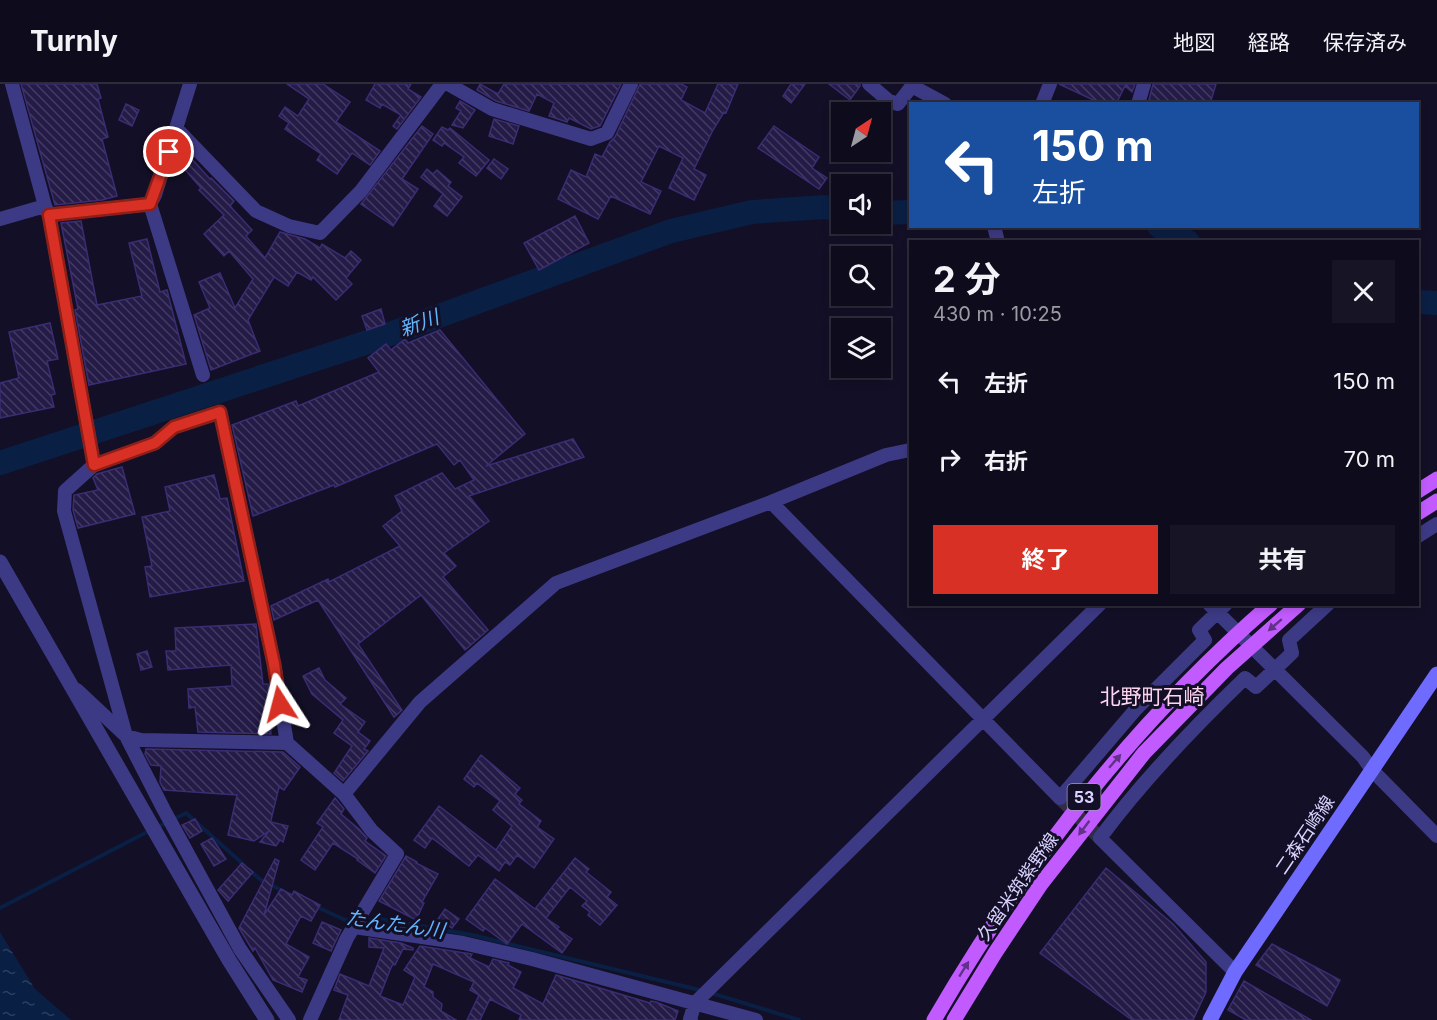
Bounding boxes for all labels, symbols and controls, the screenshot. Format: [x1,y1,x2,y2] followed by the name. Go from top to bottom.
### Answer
[30,24,118,58] text: Turnly
[1173,30,1215,55] text: 地図
[1248,30,1290,55] text: 経路
[1323,30,1407,55] text: 保存済み
[831,102,891,162] north arrow
[831,102,891,378] map controls
[1032,120,1154,171] text: 150 m
[143,126,194,177] pin
[933,126,1011,204] icon: left
[152,135,185,168] icon: arrive
[831,174,891,234] button: sound
[1032,176,1086,209] text: 左折
[831,246,891,306] button: search
[933,257,1000,301] text: 2 分
[1332,260,1395,323] button: close
[933,302,1062,326] text: 430 m · 10:25
[396,304,444,341] water label: 新川
[831,318,891,378] button: layers
[933,365,966,398] icon: left
[1333,368,1395,394] text: 150 m
[984,370,1028,396] text: 左折
[933,443,966,476] icon: right
[1344,446,1395,472] text: 70 m
[984,448,1028,474] text: 右折
[933,525,1158,594] button: 終了
[1170,525,1395,594] button: 共有
[1268,618,1283,631] one-way arrow
[248,672,312,736] position arrow
[1100,684,1205,709] district label: 北野町石崎
[1108,754,1121,769] one-way arrow
[1068,784,1100,810] road number: 53
[1271,792,1338,878] street label: 二森石崎線
[1078,819,1090,835] one-way arrow
[973,829,1062,944] street label: 久留米筑紫野線
[344,905,448,943] water label: たんたん川
[958,961,969,978] one-way arrow

